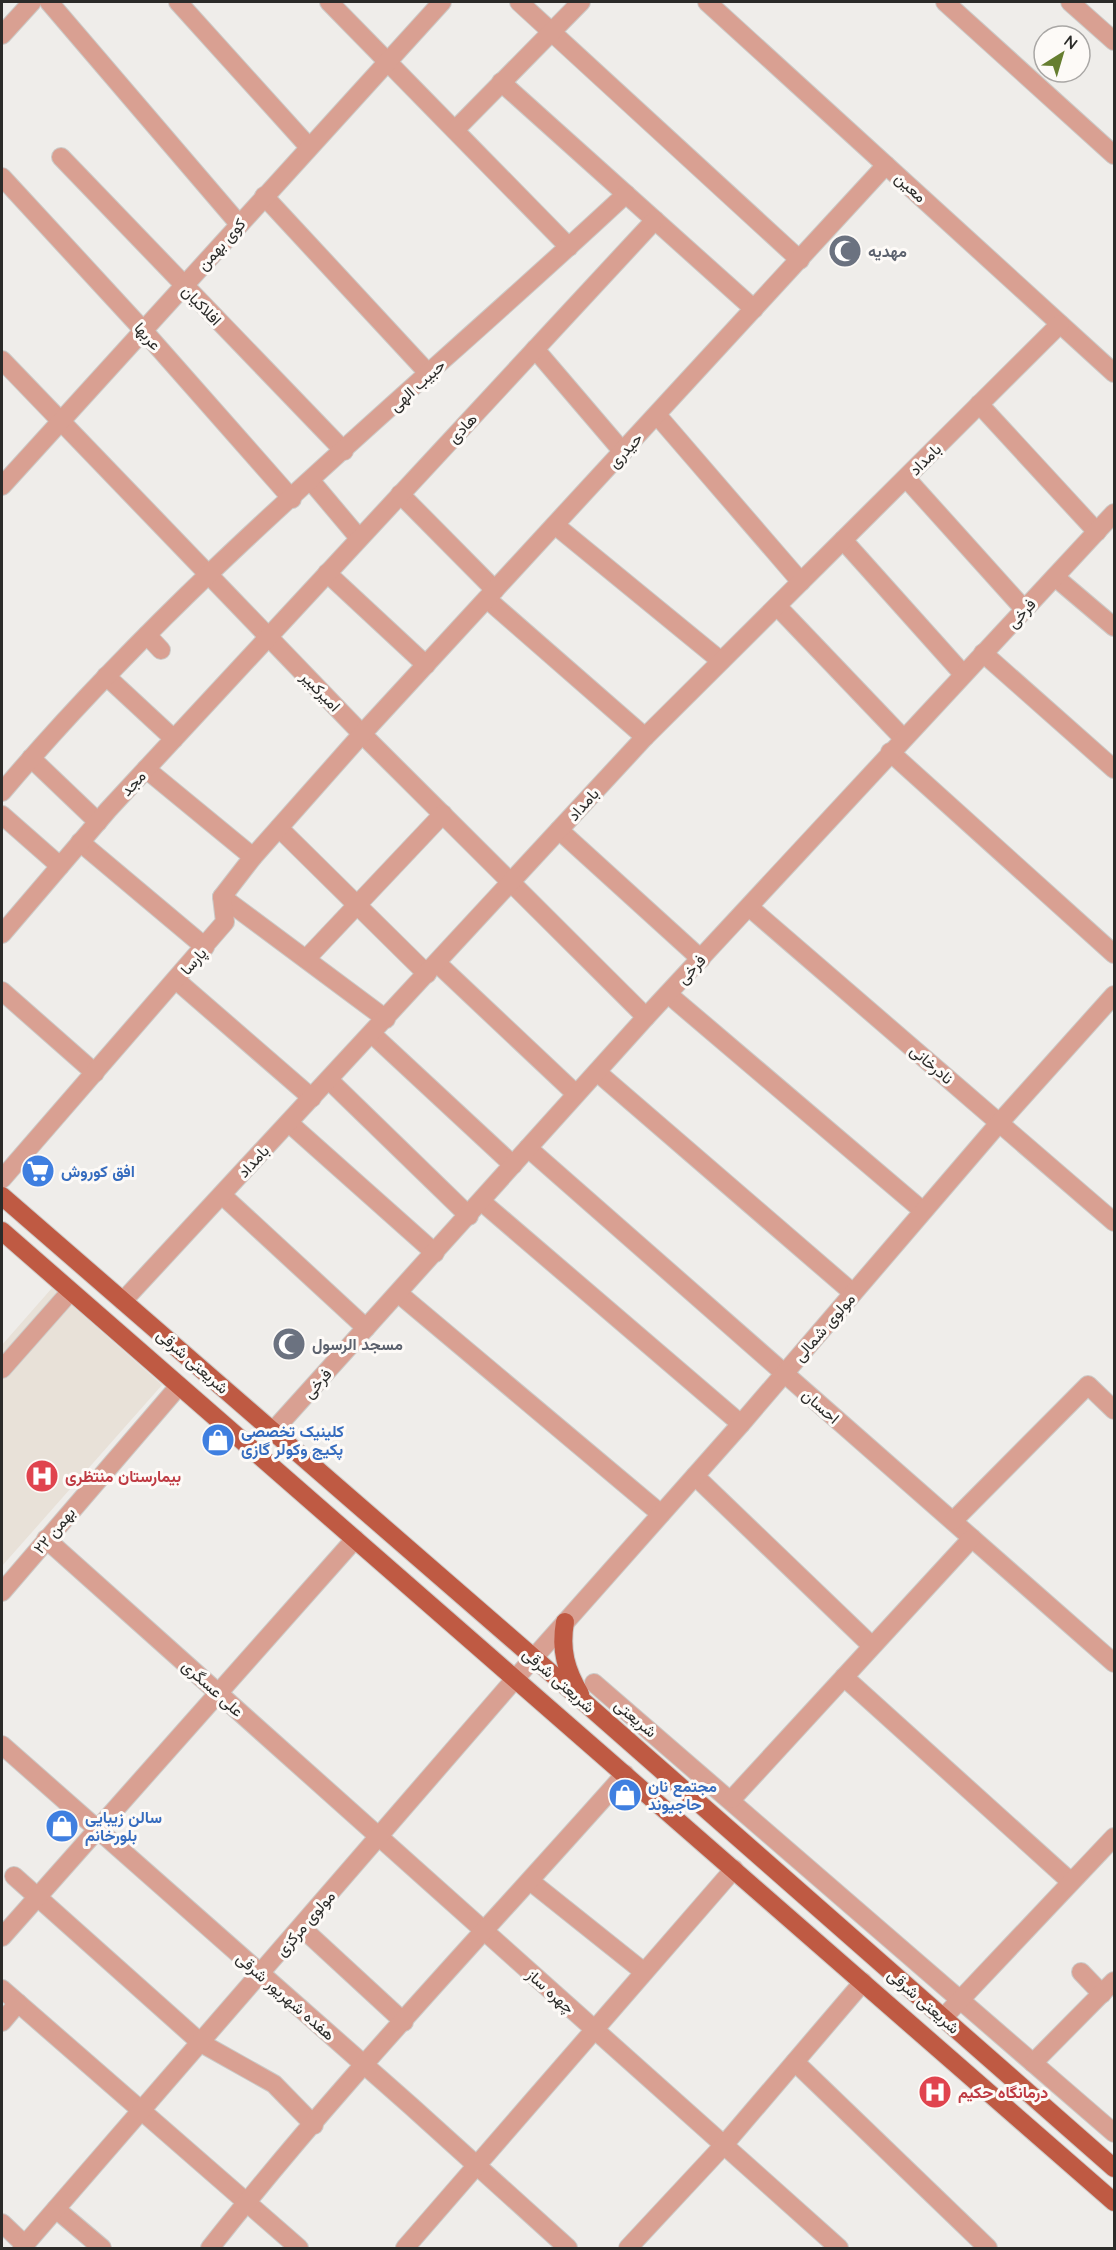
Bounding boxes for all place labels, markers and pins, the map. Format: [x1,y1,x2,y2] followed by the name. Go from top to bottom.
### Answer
[827,233,863,269] mosque icon: مهدیه
[868,241,907,262] place label: مهدیه
[20,1153,56,1189] supermarket icon: افق کوروش
[61,1161,135,1182] place label: افق کوروش
[271,1326,307,1362] mosque icon: مسجد الرسول
[312,1334,403,1355] place label: مسجد الرسول
[241,1421,344,1461] place label: کلینیک تخصصی پکیج وکولر گازی
[200,1422,236,1458] shop icon: کلینیک تخصصی پکیج وکولر گازی
[24,1458,60,1494] hospital icon: بیمارستان منتظری
[65,1466,181,1487] place label: بیمارستان منتظری
[648,1776,717,1815] place label: مجتمع نان حاجیوند
[607,1777,643,1813] shop icon: مجتمع نان حاجیوند
[85,1807,162,1846] place label: سالن زیبایی بلورخانم
[44,1808,80,1844] shop icon: سالن زیبایی بلورخانم
[917,2074,953,2110] hospital icon: درمانگاه حکیم
[958,2082,1048,2103] place label: درمانگاه حکیم

